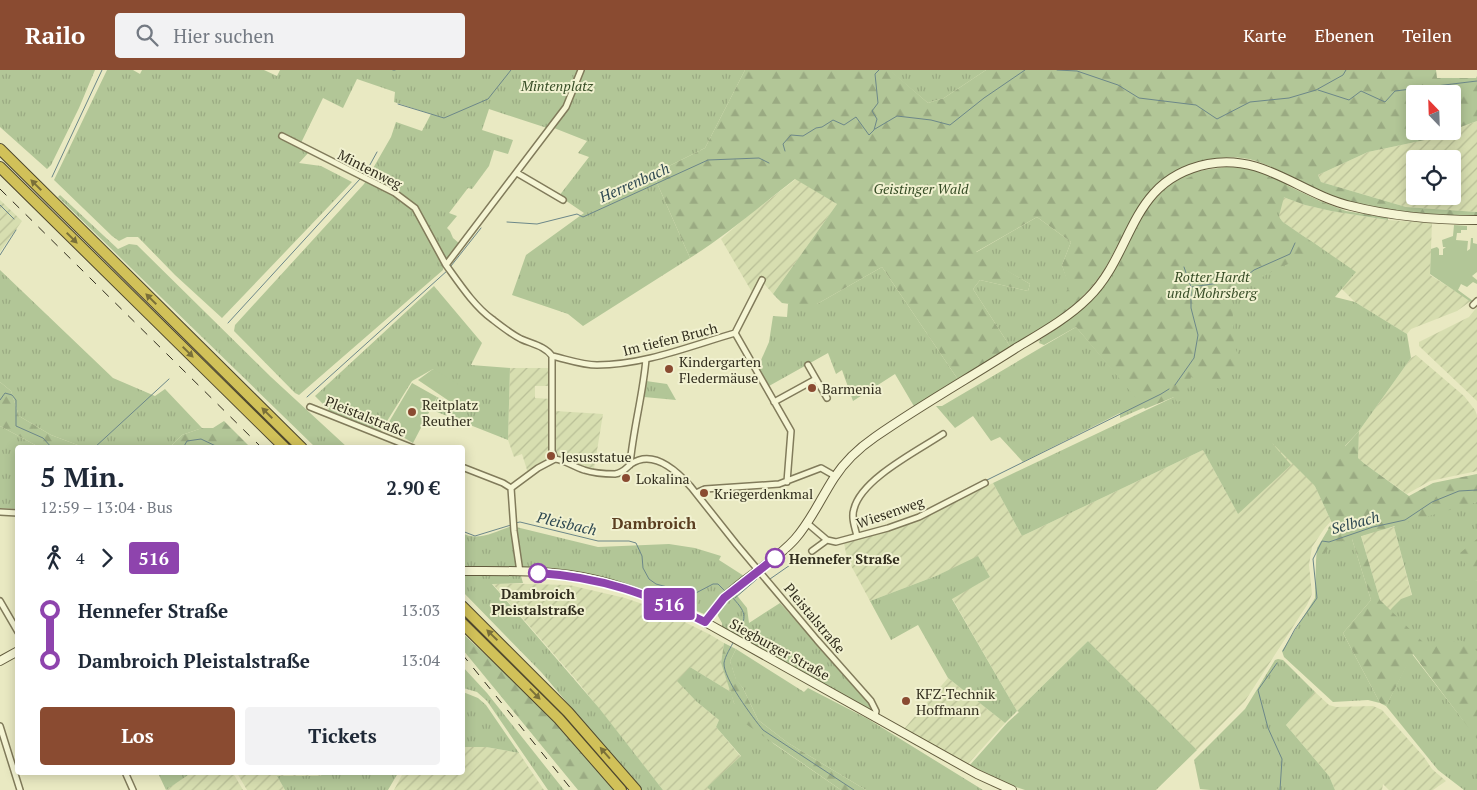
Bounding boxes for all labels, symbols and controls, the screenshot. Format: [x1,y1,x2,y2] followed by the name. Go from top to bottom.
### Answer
[115,13,465,58] search box
[25,19,85,51] text: Railo
[133,21,161,49] icon: search
[173,23,274,48] text: Hier suchen
[1243,23,1287,47] text: Karte
[1315,23,1374,47] text: Ebenen
[1402,23,1452,47] text: Teilen
[520,76,594,95] park label: Mintenplatz
[1406,85,1461,140] north arrow
[1406,85,1461,205] map controls
[335,145,406,194] street label: Mintenweg
[1406,150,1461,205] button: locate
[595,158,672,207] water label: Herrenbach
[30,179,42,191] one-way arrow
[873,179,969,198] park label: Geistinger Wald
[66,231,78,243] one-way arrow
[1167,267,1258,302] park label: Rotter Hardt und Mohrsberg
[146,293,158,305] one-way arrow
[621,318,719,360] street label: Im tiefen Bruch
[182,346,194,358] one-way arrow
[679,352,762,387] place label: Kindergarten Fledermäuse
[663,363,675,375] marker: Kindergarten Fledermäuse
[822,379,882,398] place label: Barmenia
[806,382,818,394] marker: Barmenia
[323,391,409,441] street label: Pleistalstraße
[422,395,478,430] place label: Reitplatz Reuther
[406,406,418,418] marker: Reitplatz Reuther
[261,407,273,419] one-way arrow
[561,447,632,466] place label: Jesusstatue
[545,450,557,462] marker: Jesusstatue
[40,458,125,495] text: 5 Min.
[636,469,690,488] place label: Lokalina
[620,472,632,484] marker: Lokalina
[386,475,440,500] text: 2.90 €
[714,484,813,503] place label: Kriegerdenkmal
[698,487,710,499] marker: Kriegerdenkmal
[854,491,927,532] street label: Wiesenweg
[40,496,173,518] text: 12:59 – 13:04 · Bus
[534,506,599,540] water label: Pleisbach
[1329,506,1381,538] water label: Selbach
[612,512,697,534] district label: Dambroich
[40,544,68,572] icon: walk
[93,544,121,572] icon: forward
[139,546,169,570] text: 516
[76,547,85,569] text: 4
[765,548,785,568] marker: Hennefer Straße
[789,549,900,568] place label: Hennefer Straße
[528,563,548,583] marker: Dambroich Pleistalstraße
[780,579,850,657] street label: Pleistalstraße
[491,584,585,619] place label: Dambroich Pleistalstraße
[640,588,698,620] line badge: 516
[654,592,684,616] text: 516
[78,598,228,623] text: Hennefer Straße
[401,599,440,621] text: 13:03
[727,614,833,684] street label: Siegburger Straße
[486,629,498,641] one-way arrow
[78,648,310,673] text: Dambroich Pleistalstraße
[401,649,440,671] text: 13:04
[916,684,996,719] place label: KFZ-Technik Hoffmann
[529,687,541,699] one-way arrow
[900,695,912,707] marker: KFZ-Technik Hoffmann
[40,707,235,765] button: Los
[245,707,440,765] button: Tickets
[599,746,610,759] one-way arrow

